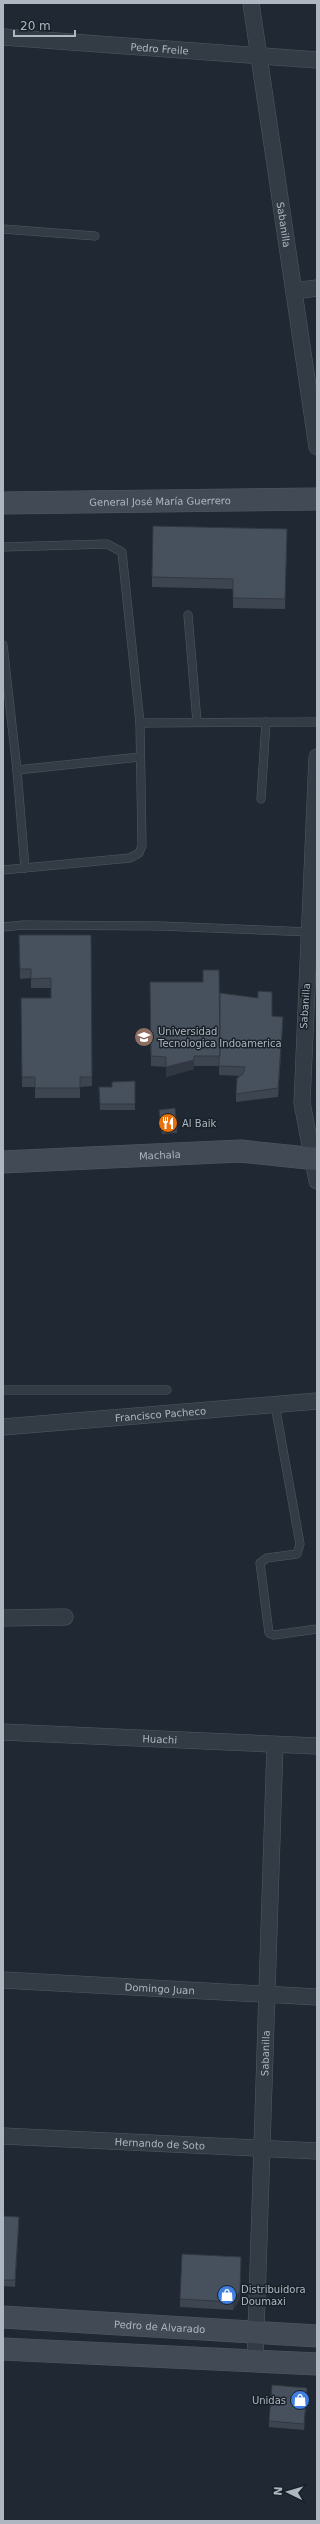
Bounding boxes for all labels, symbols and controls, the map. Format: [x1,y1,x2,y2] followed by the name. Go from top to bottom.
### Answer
[14,12,75,38] scale bar
[20,19,51,33] text: 20 m
[130,41,189,56] street label: Pedro Freile
[275,201,293,248] street label: Sabanilla
[89,495,231,507] street label: General José María Guerrero
[298,983,312,1029] street label: Sabanilla
[133,1026,155,1048] school or university icon: Universidad Tecnologica Indoamerica
[157,1026,282,1049] place label: Universidad Tecnologica Indoamerica
[157,1112,179,1134] restaurant icon: Al Baik
[182,1118,217,1129] place label: Al Baik
[139,1148,181,1161] street label: Machala
[115,1405,206,1423] street label: Francisco Pacheco
[142,1733,177,1745] street label: Huachi
[124,1981,195,1996] street label: Domingo Juan
[259,2030,271,2076] street label: Sabanilla
[114,2136,205,2151] street label: Hernando de Soto
[216,2284,238,2306] shop icon: Distribuidora Doumaxi
[241,2284,306,2307] place label: Distribuidora Doumaxi
[114,2318,206,2335] street label: Pedro de Alvarado
[289,2389,311,2411] shop icon: Unidas
[252,2395,286,2406] place label: Unidas
[268,2472,308,2512] north arrow
[272,2486,285,2496] text: N

